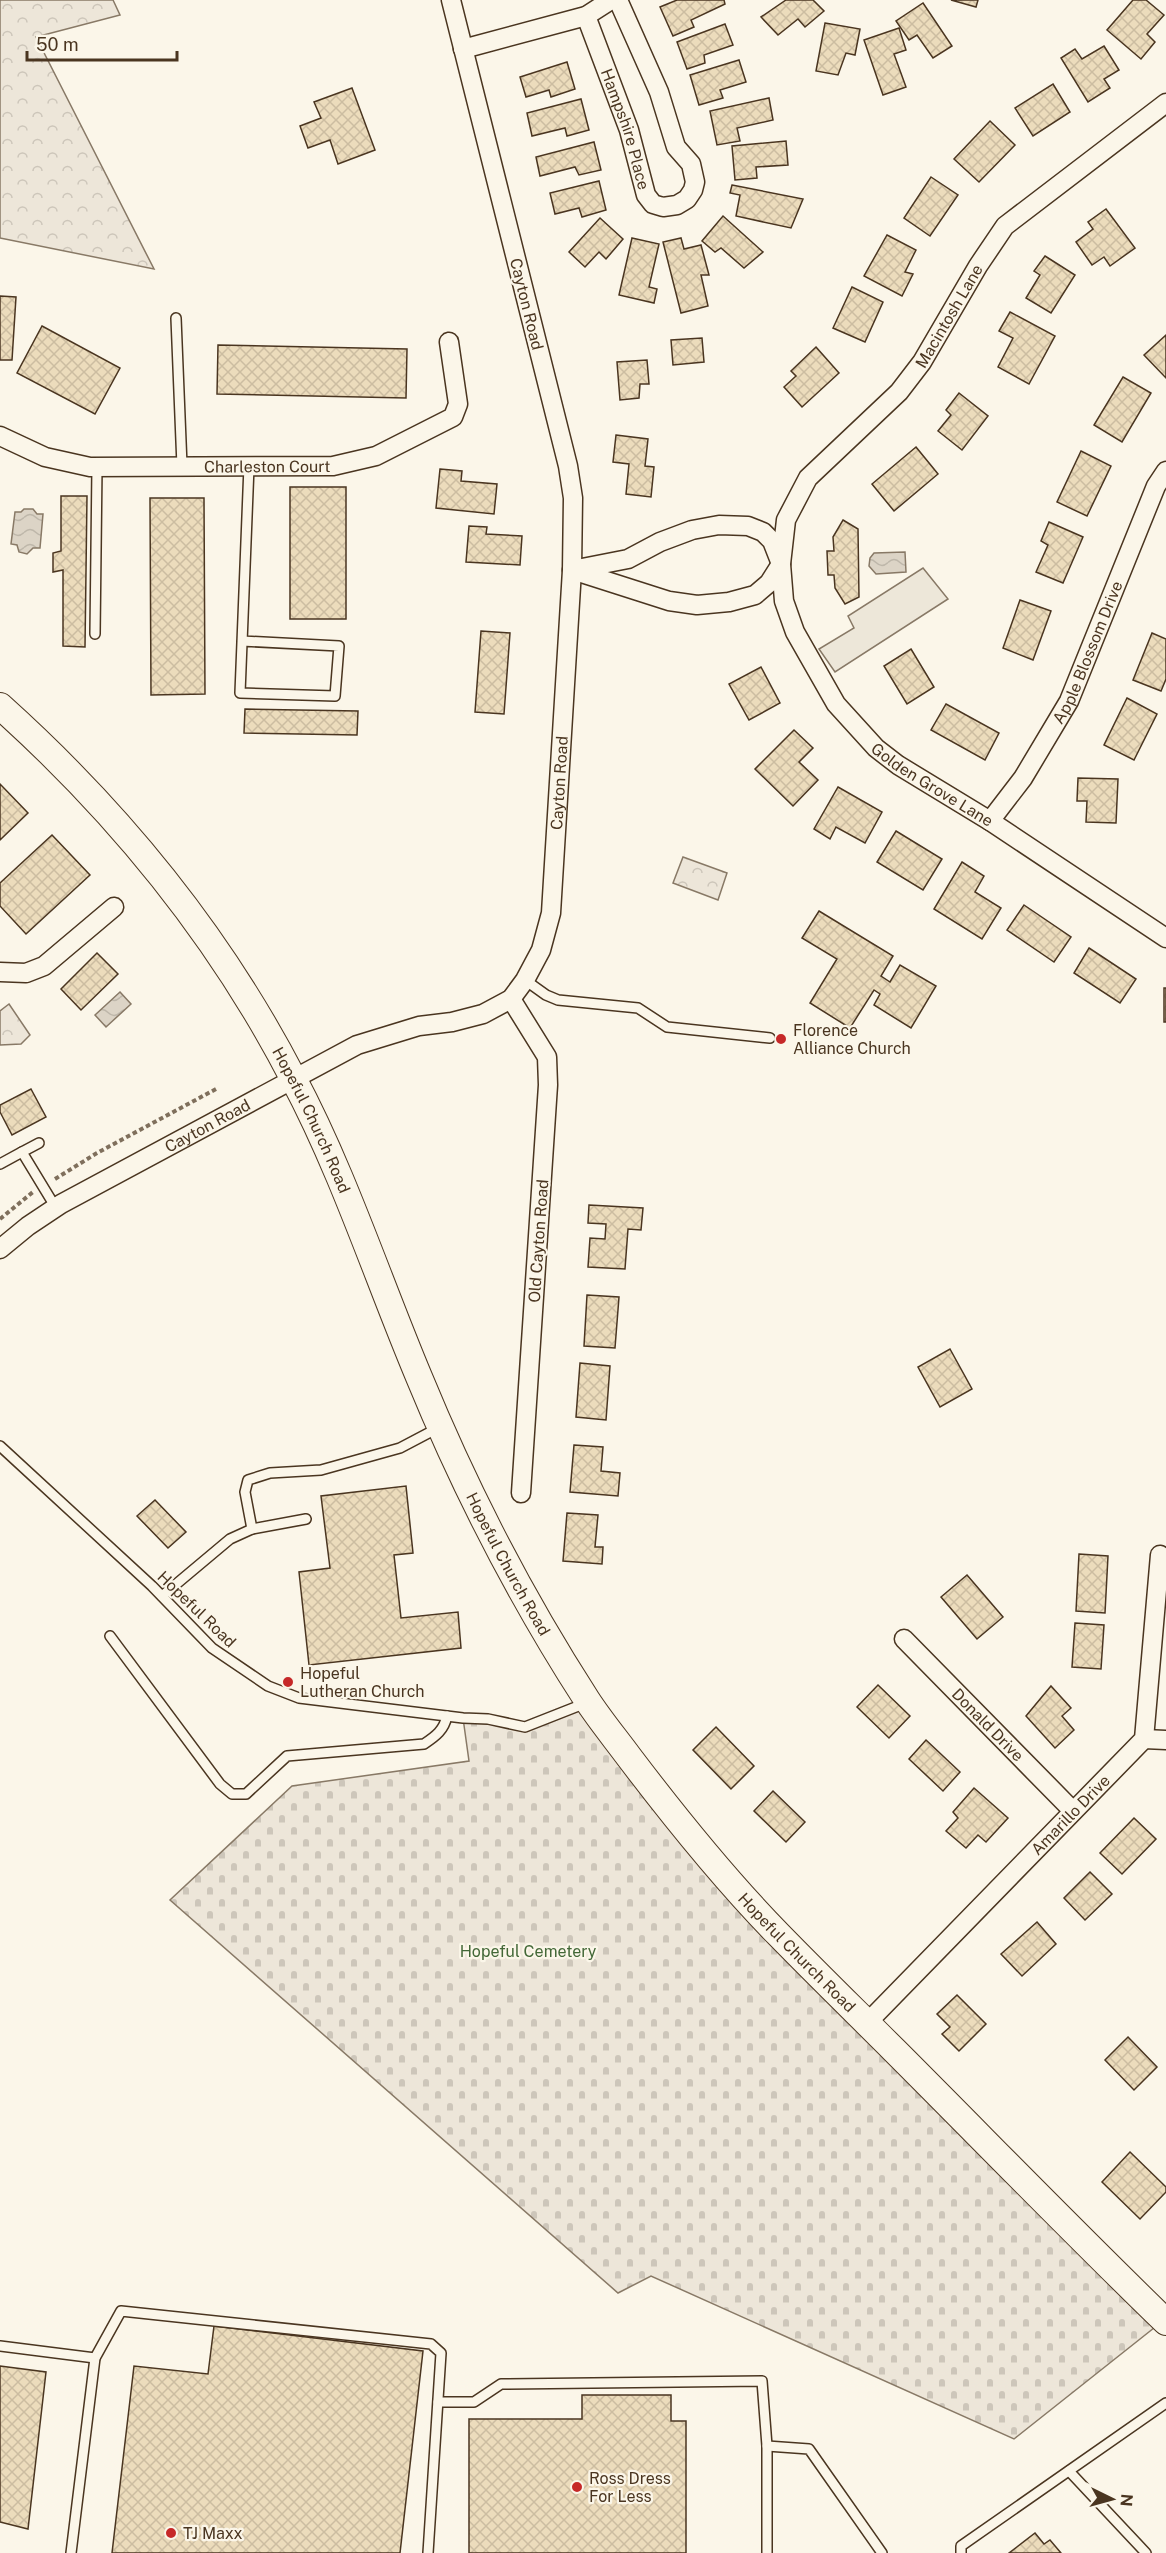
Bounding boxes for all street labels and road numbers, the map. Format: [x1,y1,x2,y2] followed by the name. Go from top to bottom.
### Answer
[597,66,653,192] street label: Hampshire Place
[506,256,547,352] street label: Cayton Road
[912,261,987,372] street label: Macintosh Lane
[204,457,331,477] street label: Charleston Court
[1049,578,1127,727] street label: Apple Blossom Drive
[547,735,572,831] street label: Cayton Road
[867,739,996,831] street label: Golden Grove Lane
[268,1044,354,1196] street label: Hopeful Church Road
[162,1095,254,1157] street label: Cayton Road
[525,1179,552,1303] street label: Old Cayton Road
[462,1490,554,1639] street label: Hopeful Church Road
[153,1567,240,1652] street label: Hopeful Road
[948,1685,1028,1765] street label: Donald Drive
[1027,1771,1114,1859] street label: Amarillo Drive
[734,1889,859,2016] street label: Hopeful Church Road

